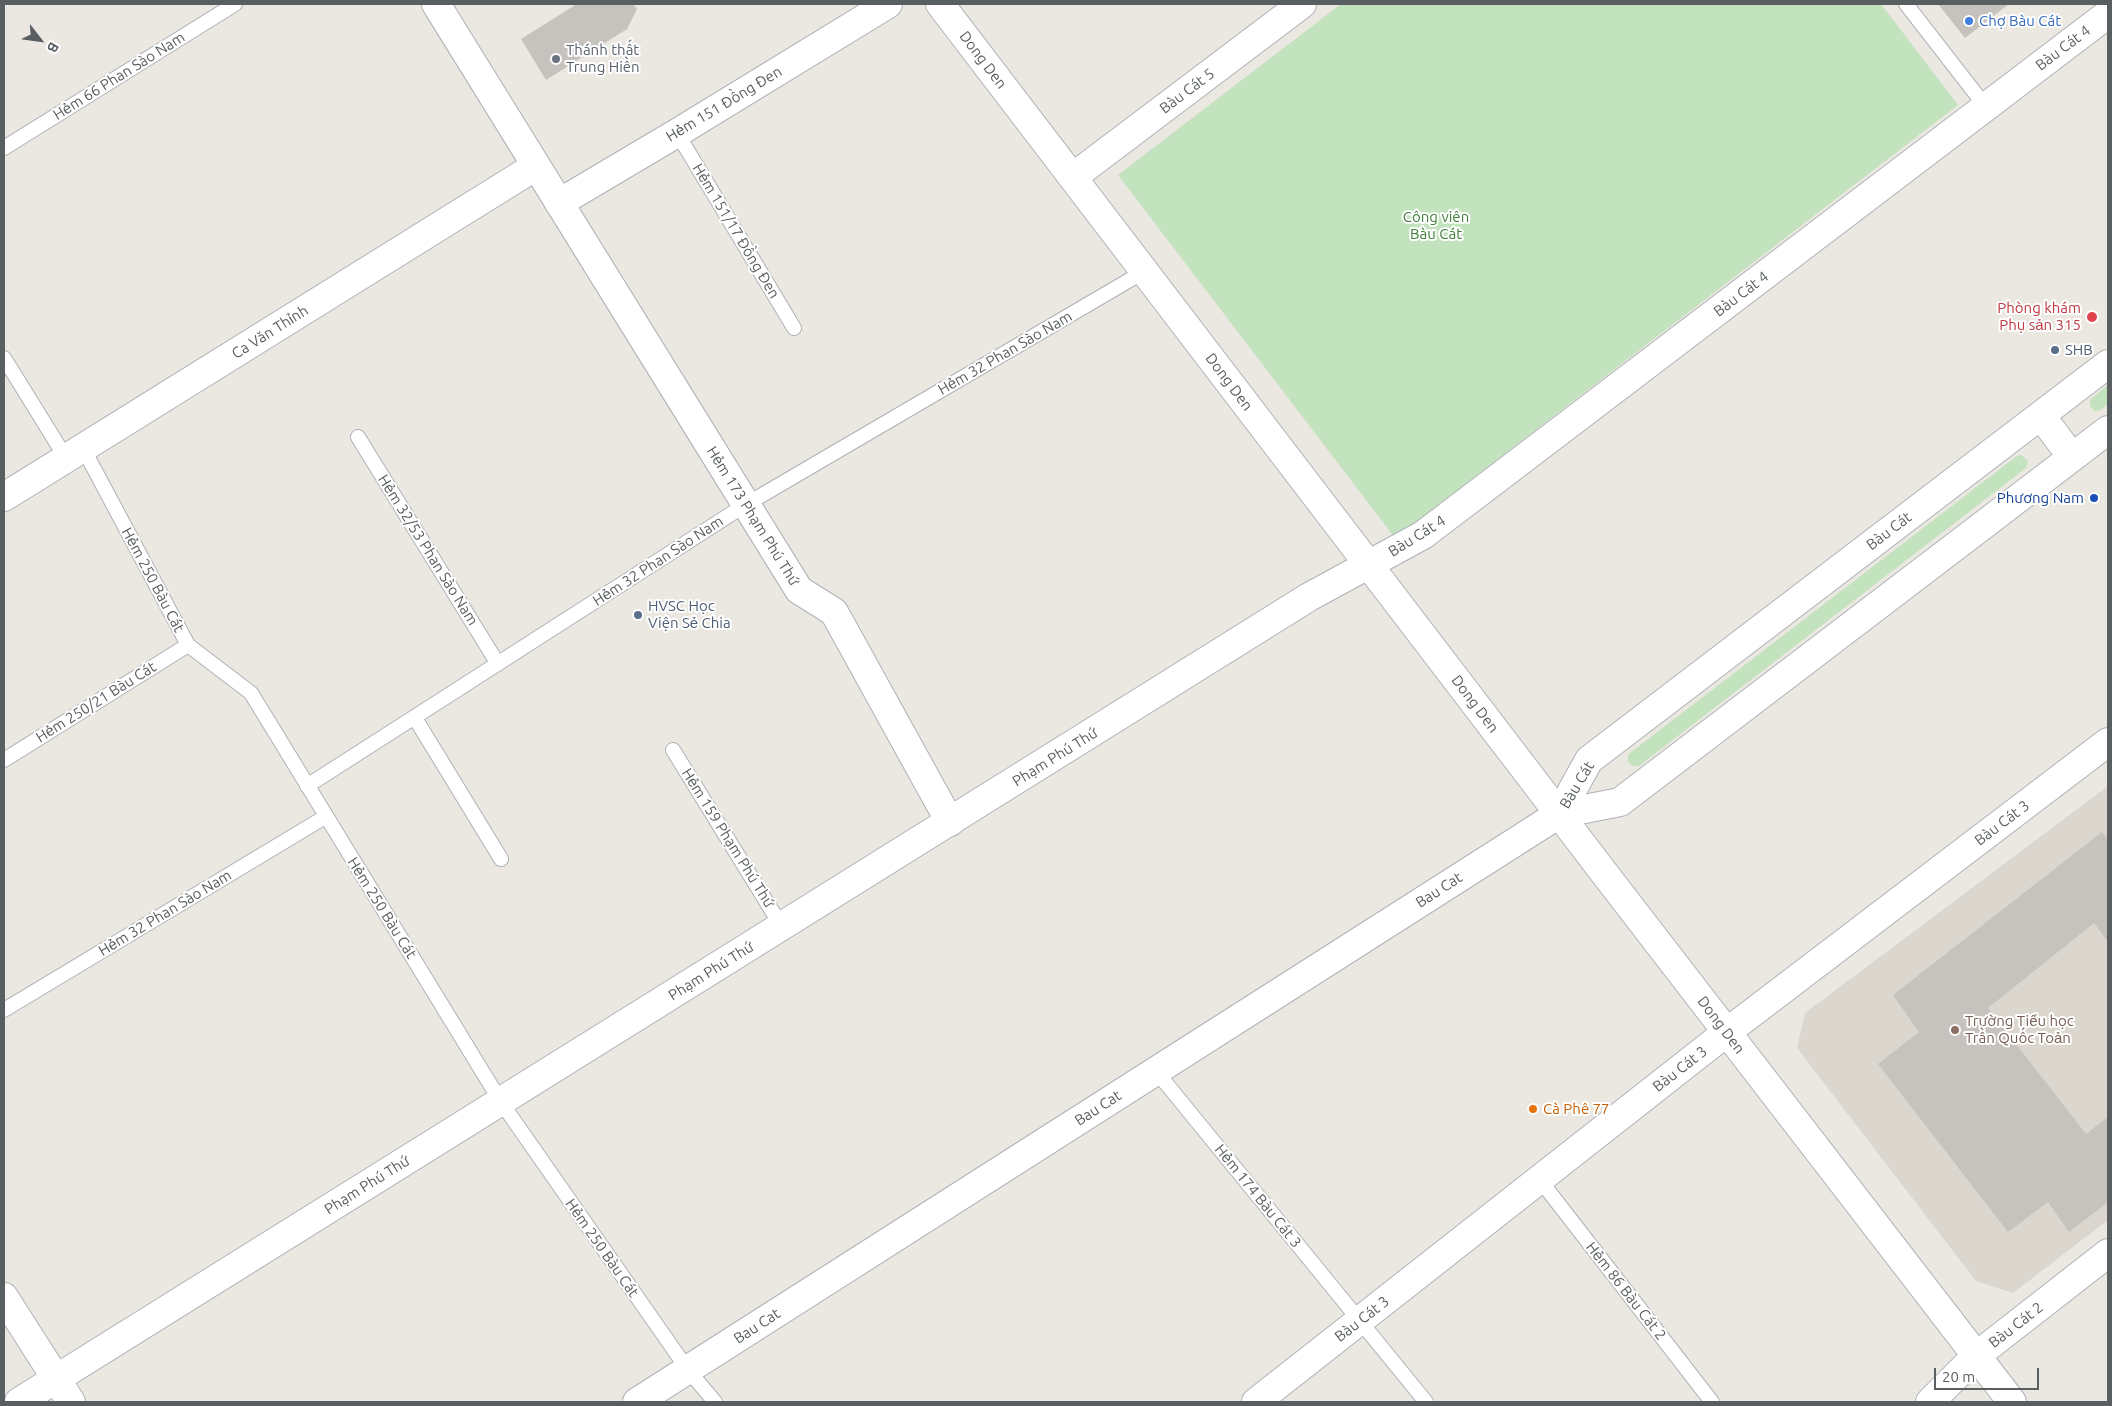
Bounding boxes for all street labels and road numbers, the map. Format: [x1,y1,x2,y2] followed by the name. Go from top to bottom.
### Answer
[2032,22,2094,74] street label: Bàu Cát 4
[50,28,188,124] street label: Hẻm 66 Phan Sào Nam
[956,28,1010,92] street label: Dong Den
[663,62,785,146] street label: Hẻm 151 Đồng Đen
[1156,65,1218,117] street label: Bàu Cát 5
[689,160,783,302] street label: Hẻm 151/17 Đồng Đen
[1710,268,1772,320] street label: Bàu Cát 4
[228,301,312,363] street label: Ca Văn Thỉnh
[935,307,1075,399] street label: Hẻm 32 Phan Sào Nam
[1202,350,1256,414] street label: Dong Den
[703,443,803,589] street label: Hẻm 173 Phạm Phú Thứ
[374,471,482,629] street label: Hẻm 32/53 Phan Sào Nam
[1863,508,1915,554] street label: Bàu Cát
[1385,511,1449,561] street label: Bàu Cát 4
[589,512,727,610] street label: Hẻm 32 Phan Sào Nam
[118,525,188,635] street label: Hẻm 250 Bàu Cát
[33,658,159,746] street label: Hẻm 250/21 Bàu Cát
[1448,672,1502,736] street label: Dong Den
[1009,724,1101,790] street label: Phạm Phú Thứ
[1556,758,1598,812] street label: Bàu Cát
[678,765,778,911] street label: Hẻm 159 Phạm Phú Thứ
[1971,797,2033,849] street label: Bàu Cát 3
[344,854,420,962] street label: Hẻm 250 Bàu Cát
[95,866,235,960] street label: Hẻm 32 Phan Sào Nam
[1412,868,1466,912] street label: Bau Cat
[665,938,757,1004] street label: Phạm Phú Thứ
[1694,993,1748,1057] street label: Dong Den
[1649,1042,1711,1096] street label: Bàu Cát 3
[1071,1086,1125,1130] street label: Bau Cat
[1211,1141,1305,1251] street label: Hẻm 174 Bàu Cát 3
[321,1152,413,1218] street label: Phạm Phú Thứ
[561,1195,643,1301] street label: Hẻm 250 Bàu Cát
[1582,1238,1670,1344] street label: Hẻm 86 Bàu Cát 2
[1331,1292,1393,1346] street label: Bàu Cát 3
[1985,1298,2047,1352] street label: Bàu Cát 2
[730,1304,784,1348] street label: Bau Cat

